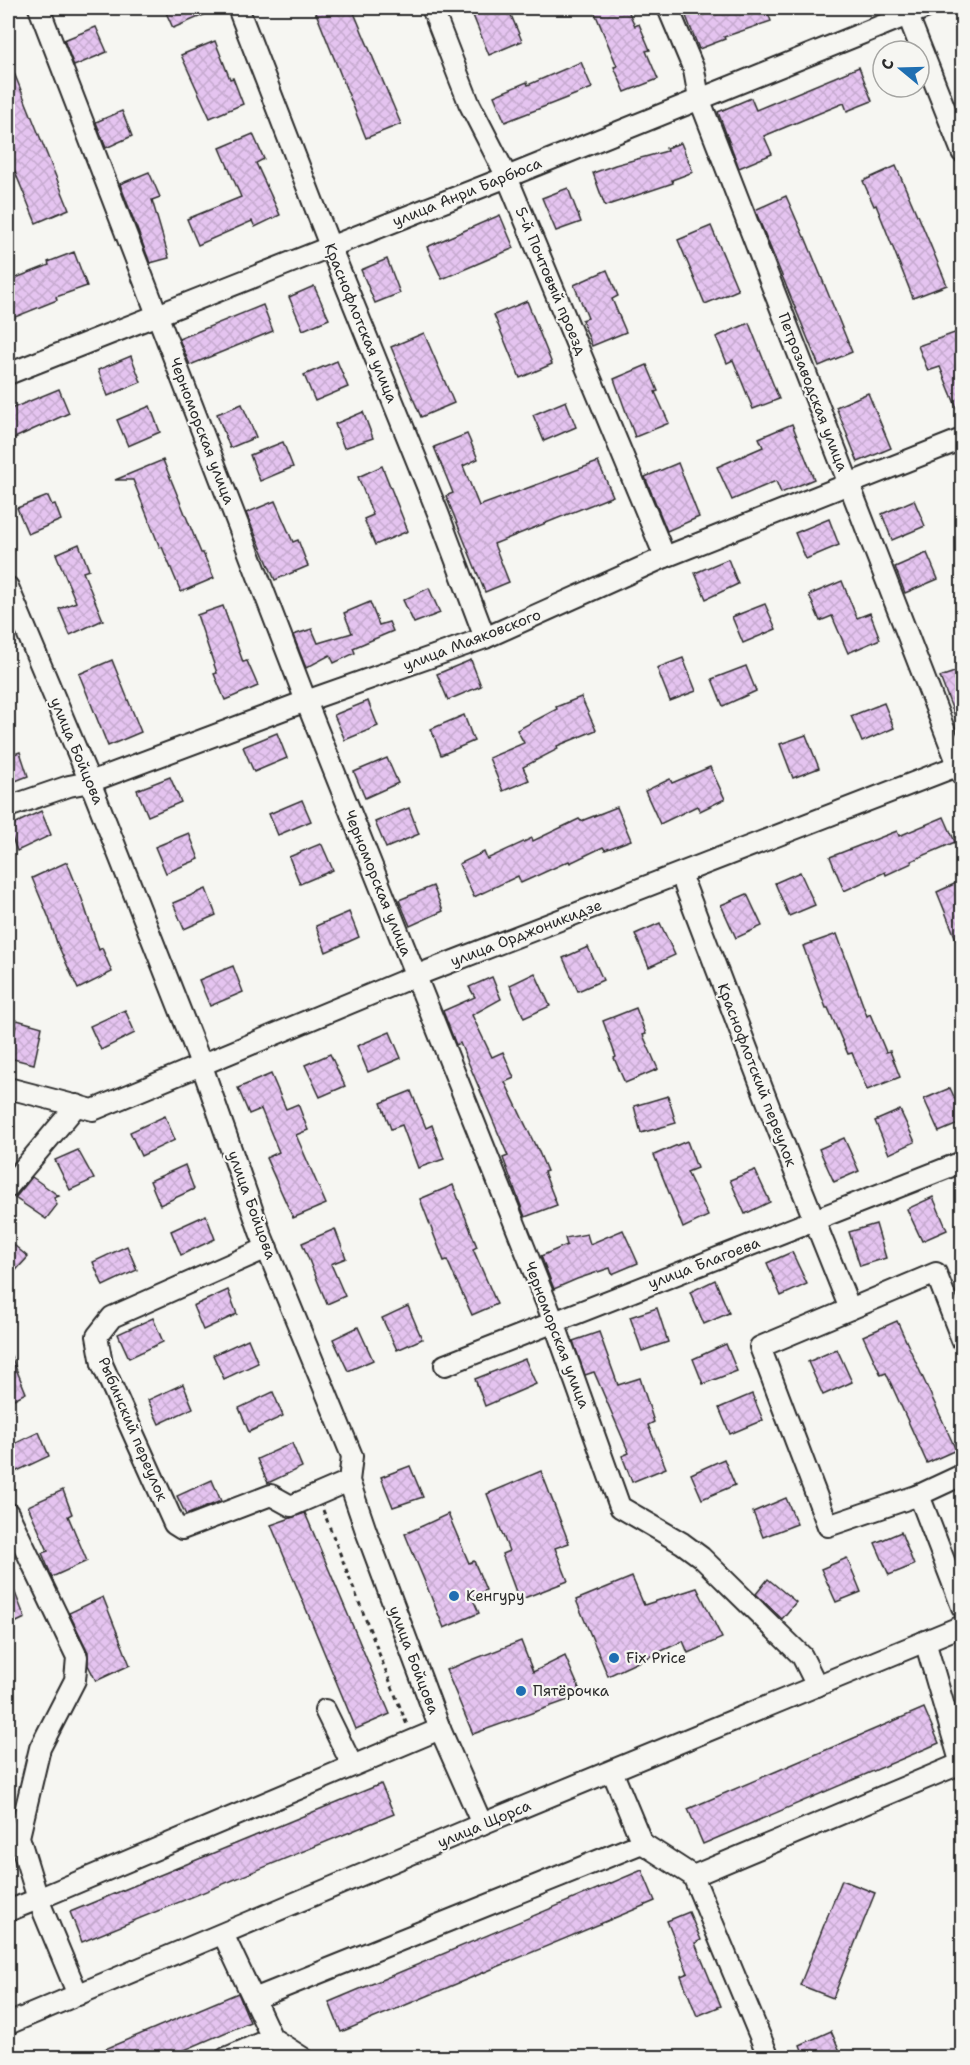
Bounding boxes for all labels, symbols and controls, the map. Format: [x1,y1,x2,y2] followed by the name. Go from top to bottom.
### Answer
[871,39,931,99] north arrow
[876,56,899,72] text: С
[389,153,545,231] street label: улица Анри Барбюса
[511,204,591,358] street label: 5-й Почтовый проезд
[320,240,402,406] street label: Краснофлотская улица
[773,310,853,475] street label: Петрозаводская улица
[165,355,239,508] street label: Черноморская улица
[400,604,544,676] street label: улица Маяковского
[45,694,109,808] street label: улица Бойцова
[340,807,417,960] street label: Черноморская улица
[447,895,605,971] street label: улица Орджоникидзе
[713,980,801,1170] street label: Краснофлотский переулок
[223,1148,281,1263] street label: улица Бойцова
[645,1232,763,1294] street label: улица Благоева
[520,1259,594,1412] street label: Черноморская улица
[94,1354,172,1504] street label: Рыбинский переулок
[466,1586,525,1606] place label: Кенгуру
[447,1589,461,1603] marker: Кенгуру
[384,1603,444,1718] street label: улица Бойцова
[626,1648,686,1668] place label: Fix Price
[607,1651,621,1665] marker: Fix Price
[533,1681,610,1701] place label: Пятёрочка
[514,1684,528,1698] marker: Пятёрочка
[434,1795,534,1853] street label: улица Щорса

